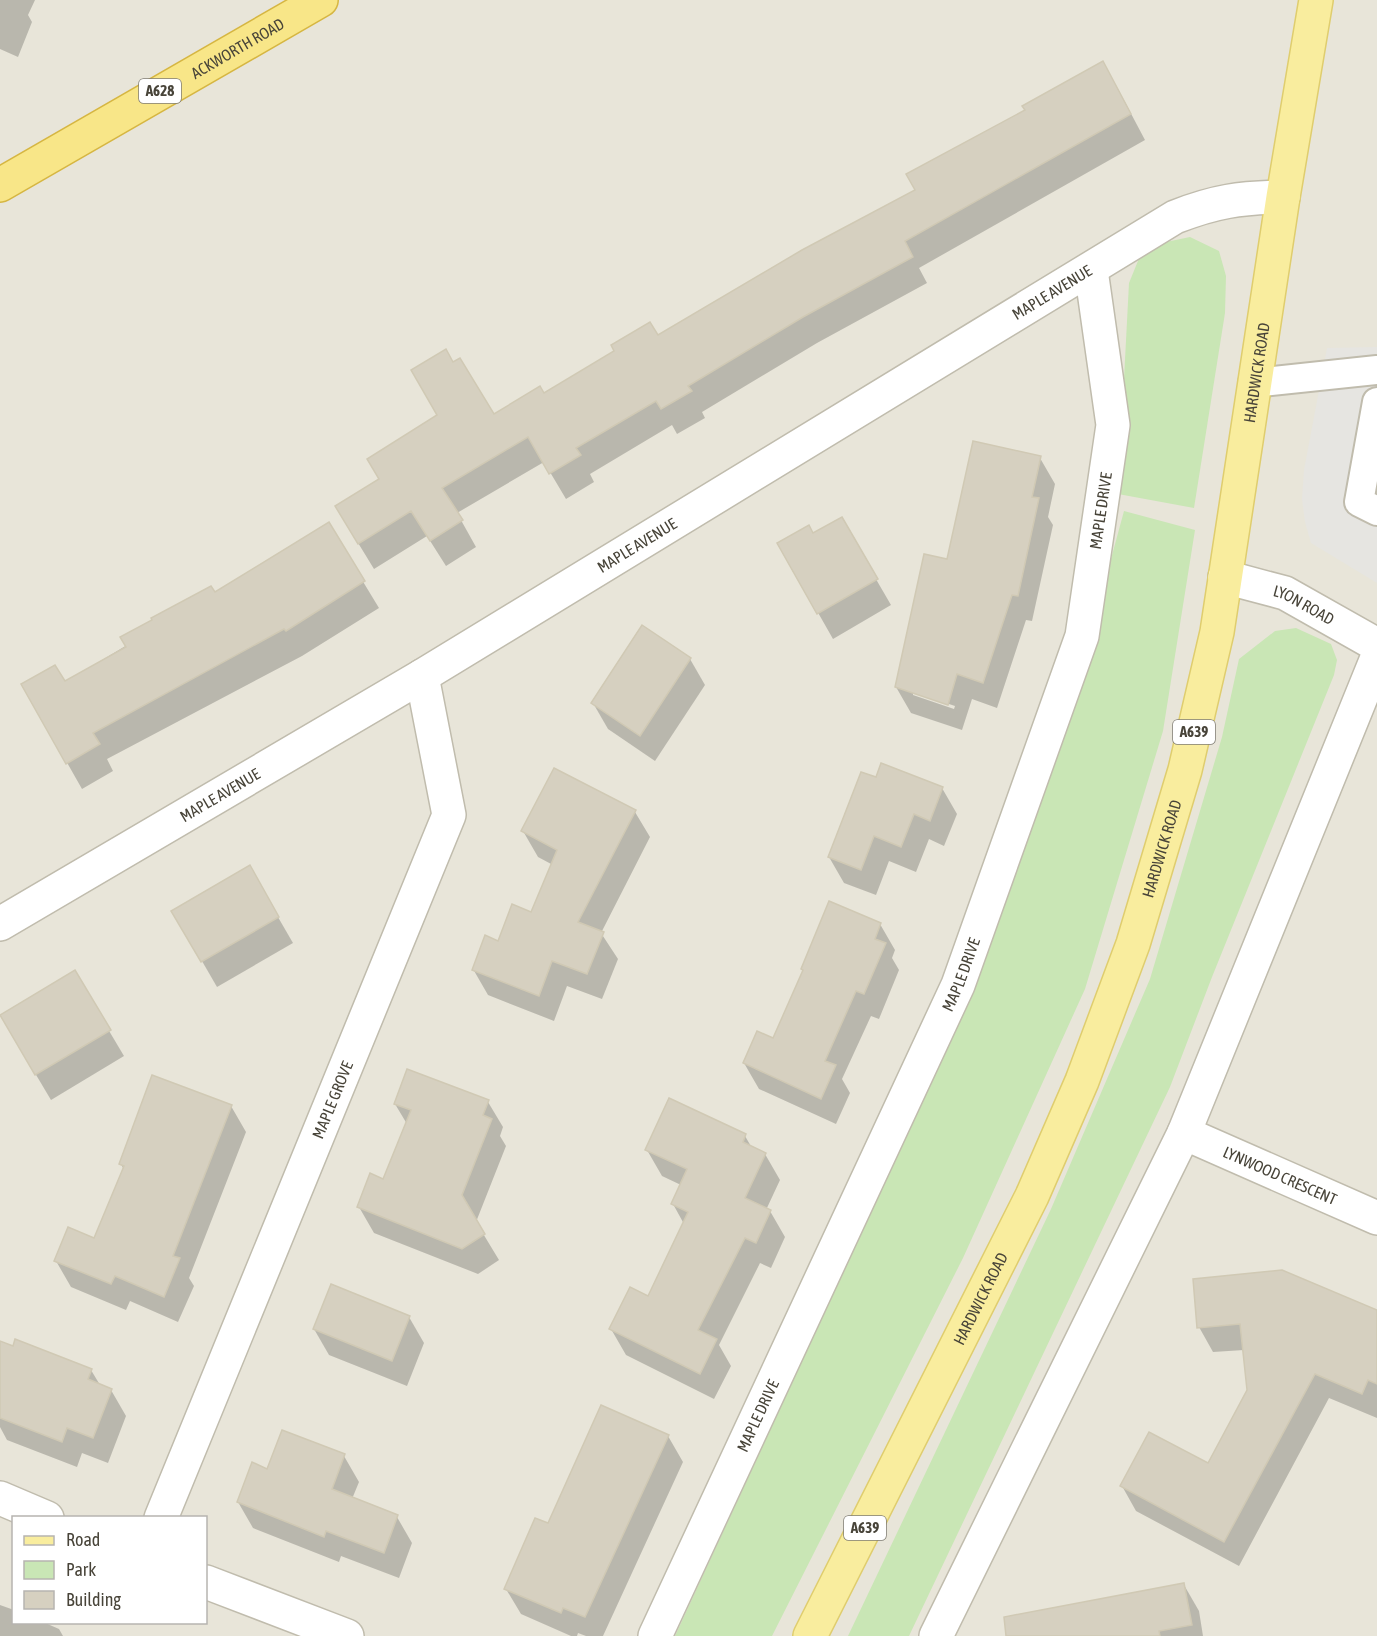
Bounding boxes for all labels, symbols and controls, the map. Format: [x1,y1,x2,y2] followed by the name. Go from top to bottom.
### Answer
[188,14,287,82] street label: ACKWORTH ROAD
[139,79,181,103] road number: A628
[1009,261,1095,323] street label: MAPLE AVENUE
[1240,321,1273,424] street label: HARDWICK ROAD
[1086,471,1115,550] street label: MAPLE DRIVE
[594,514,680,576] street label: MAPLE AVENUE
[1272,581,1338,628] street label: LYON ROAD
[1173,720,1215,744] road number: A639
[177,764,263,825] street label: MAPLE AVENUE
[1138,798,1185,900] street label: HARDWICK ROAD
[938,935,983,1014] street label: MAPLE DRIVE
[309,1058,356,1141] street label: MAPLE GROVE
[1221,1142,1340,1208] street label: LYNWOOD CRESCENT
[950,1249,1011,1348] street label: HARDWICK ROAD
[733,1377,782,1455] street label: MAPLE DRIVE
[12,1516,207,1624] legend
[844,1516,886,1540] road number: A639
[66,1529,100,1550] text: Road
[66,1559,96,1580] text: Park
[66,1589,121,1610] text: Building

